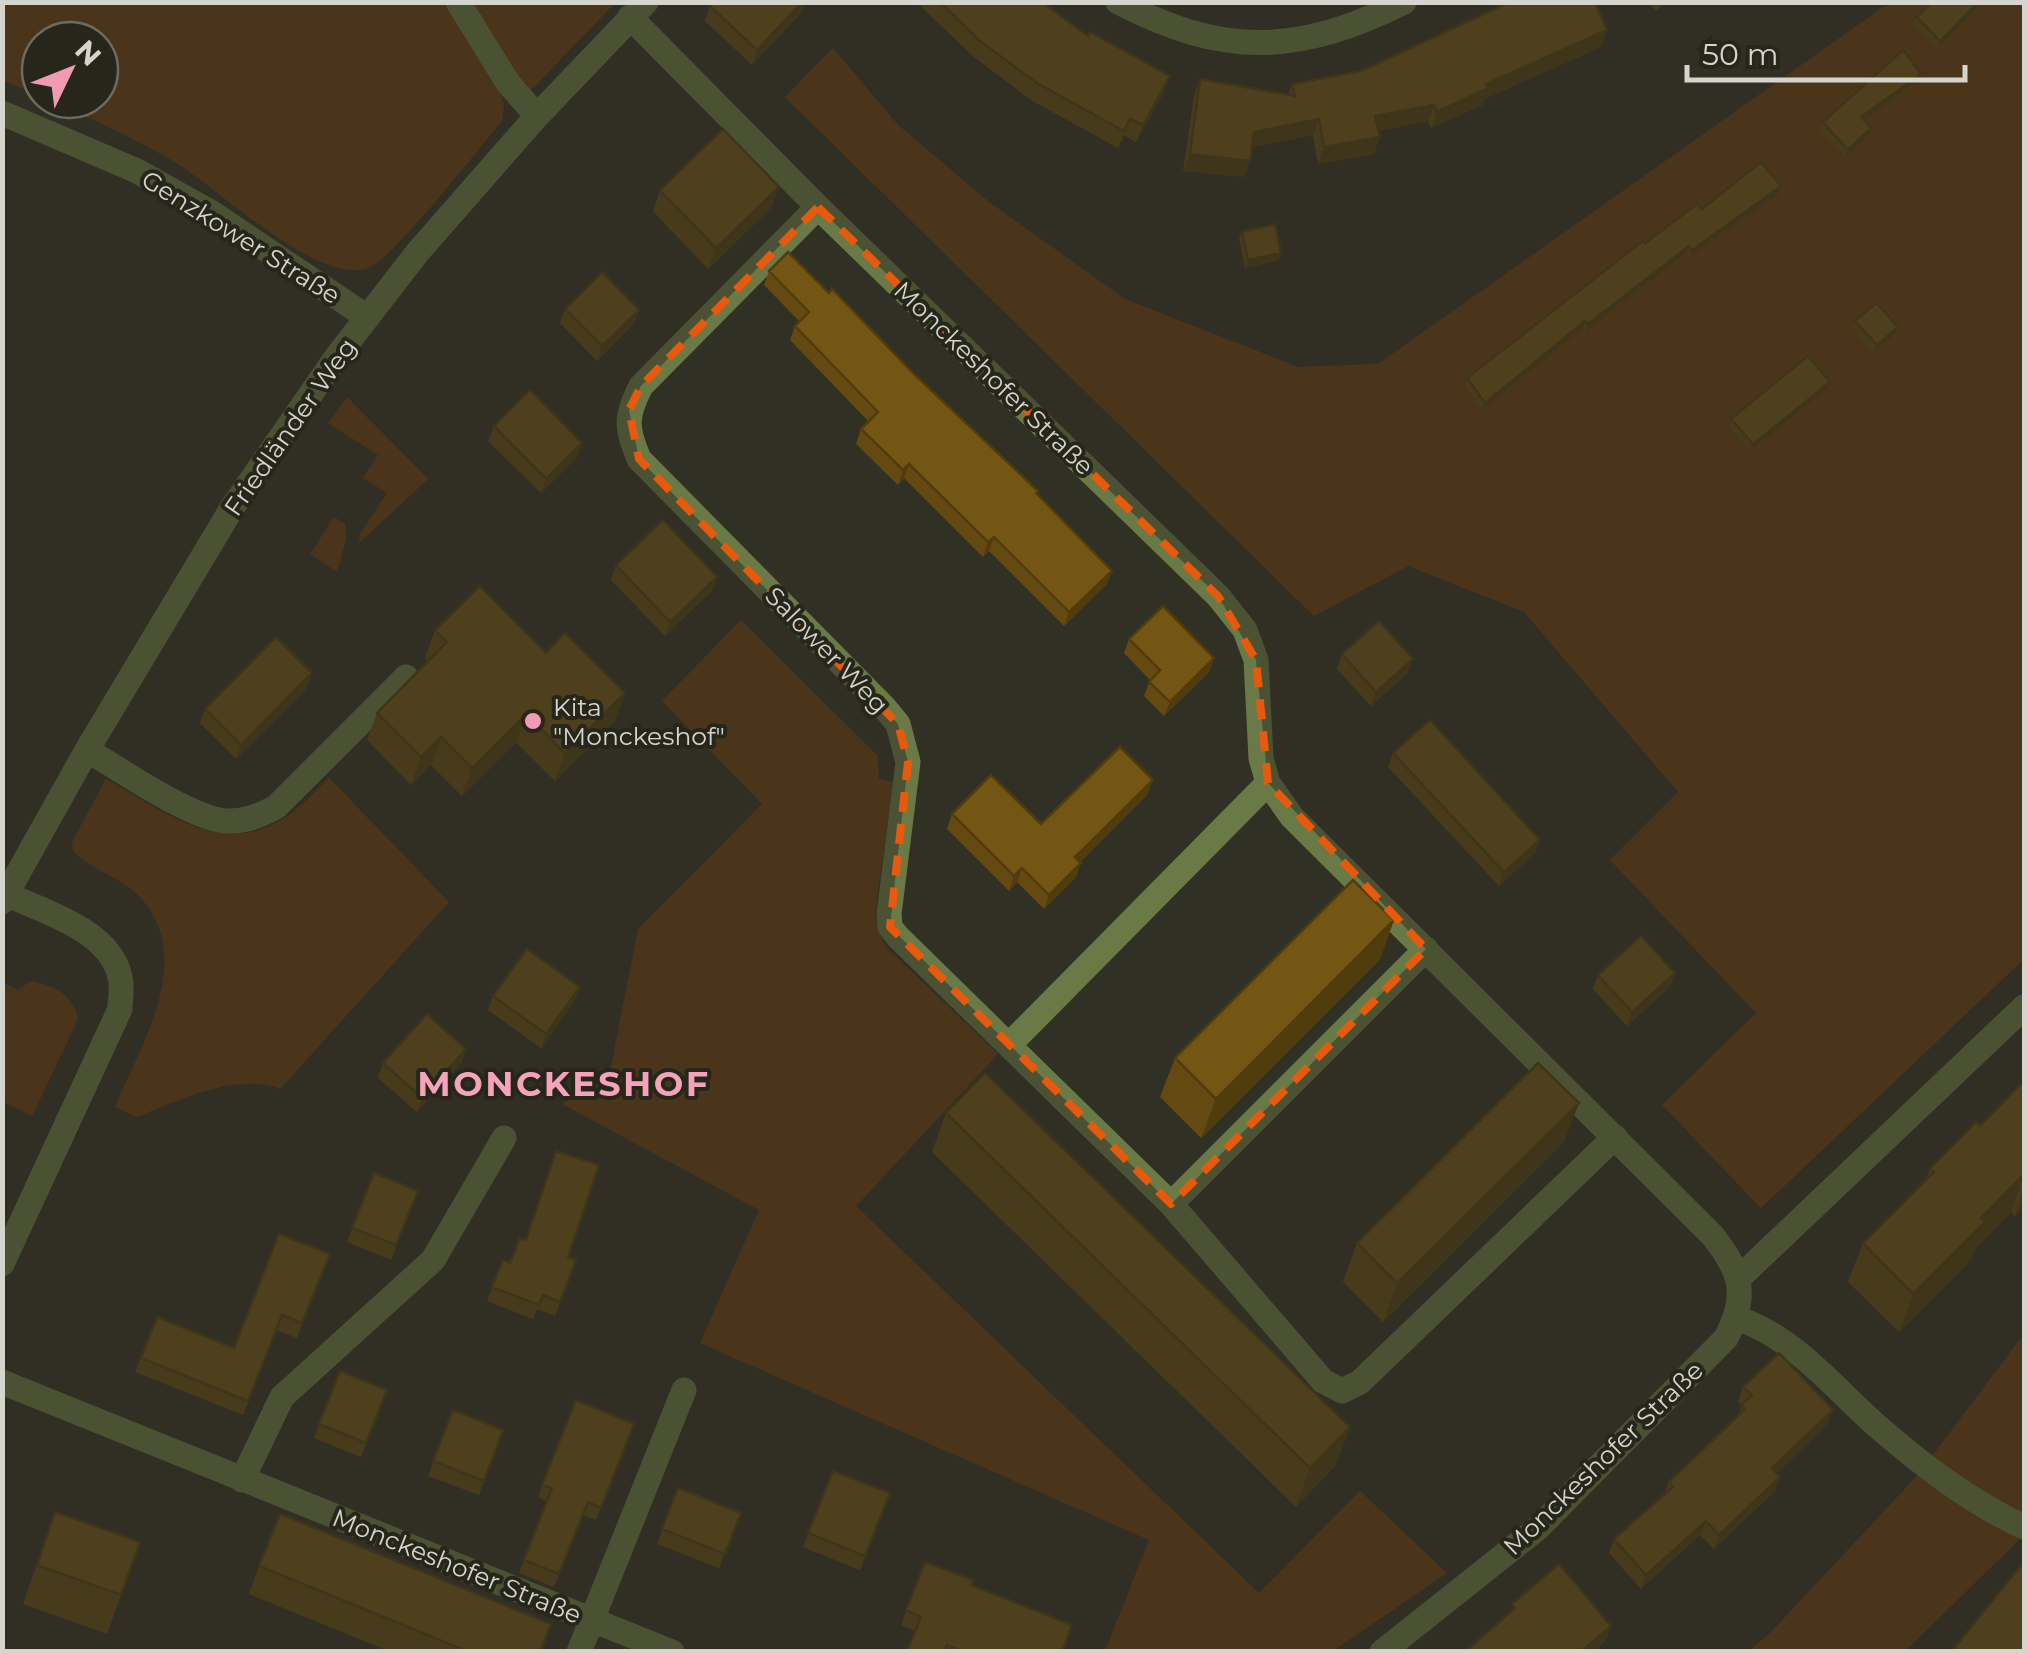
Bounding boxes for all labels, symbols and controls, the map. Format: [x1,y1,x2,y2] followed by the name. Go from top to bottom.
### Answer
[20,20,120,120] north arrow
[1687,20,1964,82] scale bar
[68,33,108,73] text: N
[1702,36,1779,73] text: 50 m
[136,164,346,310] street label: Genzkower Straße
[888,275,1100,481] street label: Monckeshofer Straße
[218,332,362,522] street label: Friedländer Weg
[759,581,895,719] street label: Salower Weg
[553,692,725,751] place label: Kita "Monckeshof"
[522,710,544,732] marker: Kita "Monckeshof"
[417,1062,711,1105] district label: MONCKESHOF
[1497,1355,1709,1561] street label: Monckeshofer Straße
[328,1502,586,1630] street label: Monckeshofer Straße

